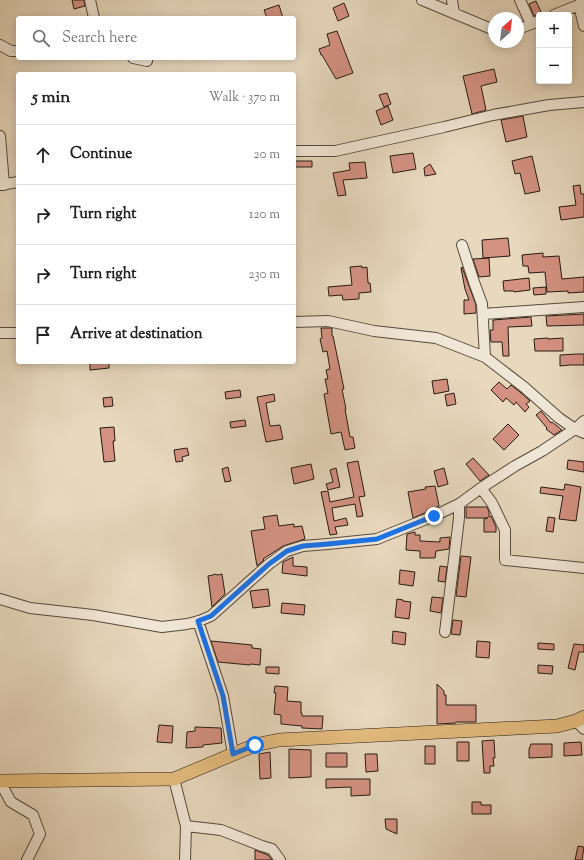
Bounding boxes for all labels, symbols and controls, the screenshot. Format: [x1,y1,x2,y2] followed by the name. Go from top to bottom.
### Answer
[488,12,524,48] north arrow
[536,12,572,84] map controls
[536,12,572,48] button: +
[16,16,296,60] search box
[30,27,52,49] icon: search
[62,28,137,49] text: Search here
[536,48,572,84] button: −
[32,86,70,110] text: 5 min
[209,89,280,107] text: Walk · 370 m
[32,144,54,166] icon: ahead
[70,144,132,165] text: Continue
[254,146,280,164] text: 20 m
[32,204,54,226] icon: right
[70,204,136,225] text: Turn right
[249,206,280,224] text: 120 m
[32,264,54,286] icon: right
[70,264,136,285] text: Turn right
[248,266,280,284] text: 230 m
[32,324,54,346] icon: arrive
[70,324,203,345] text: Arrive at destination
[425,507,443,525] route end
[246,736,264,754] route start

